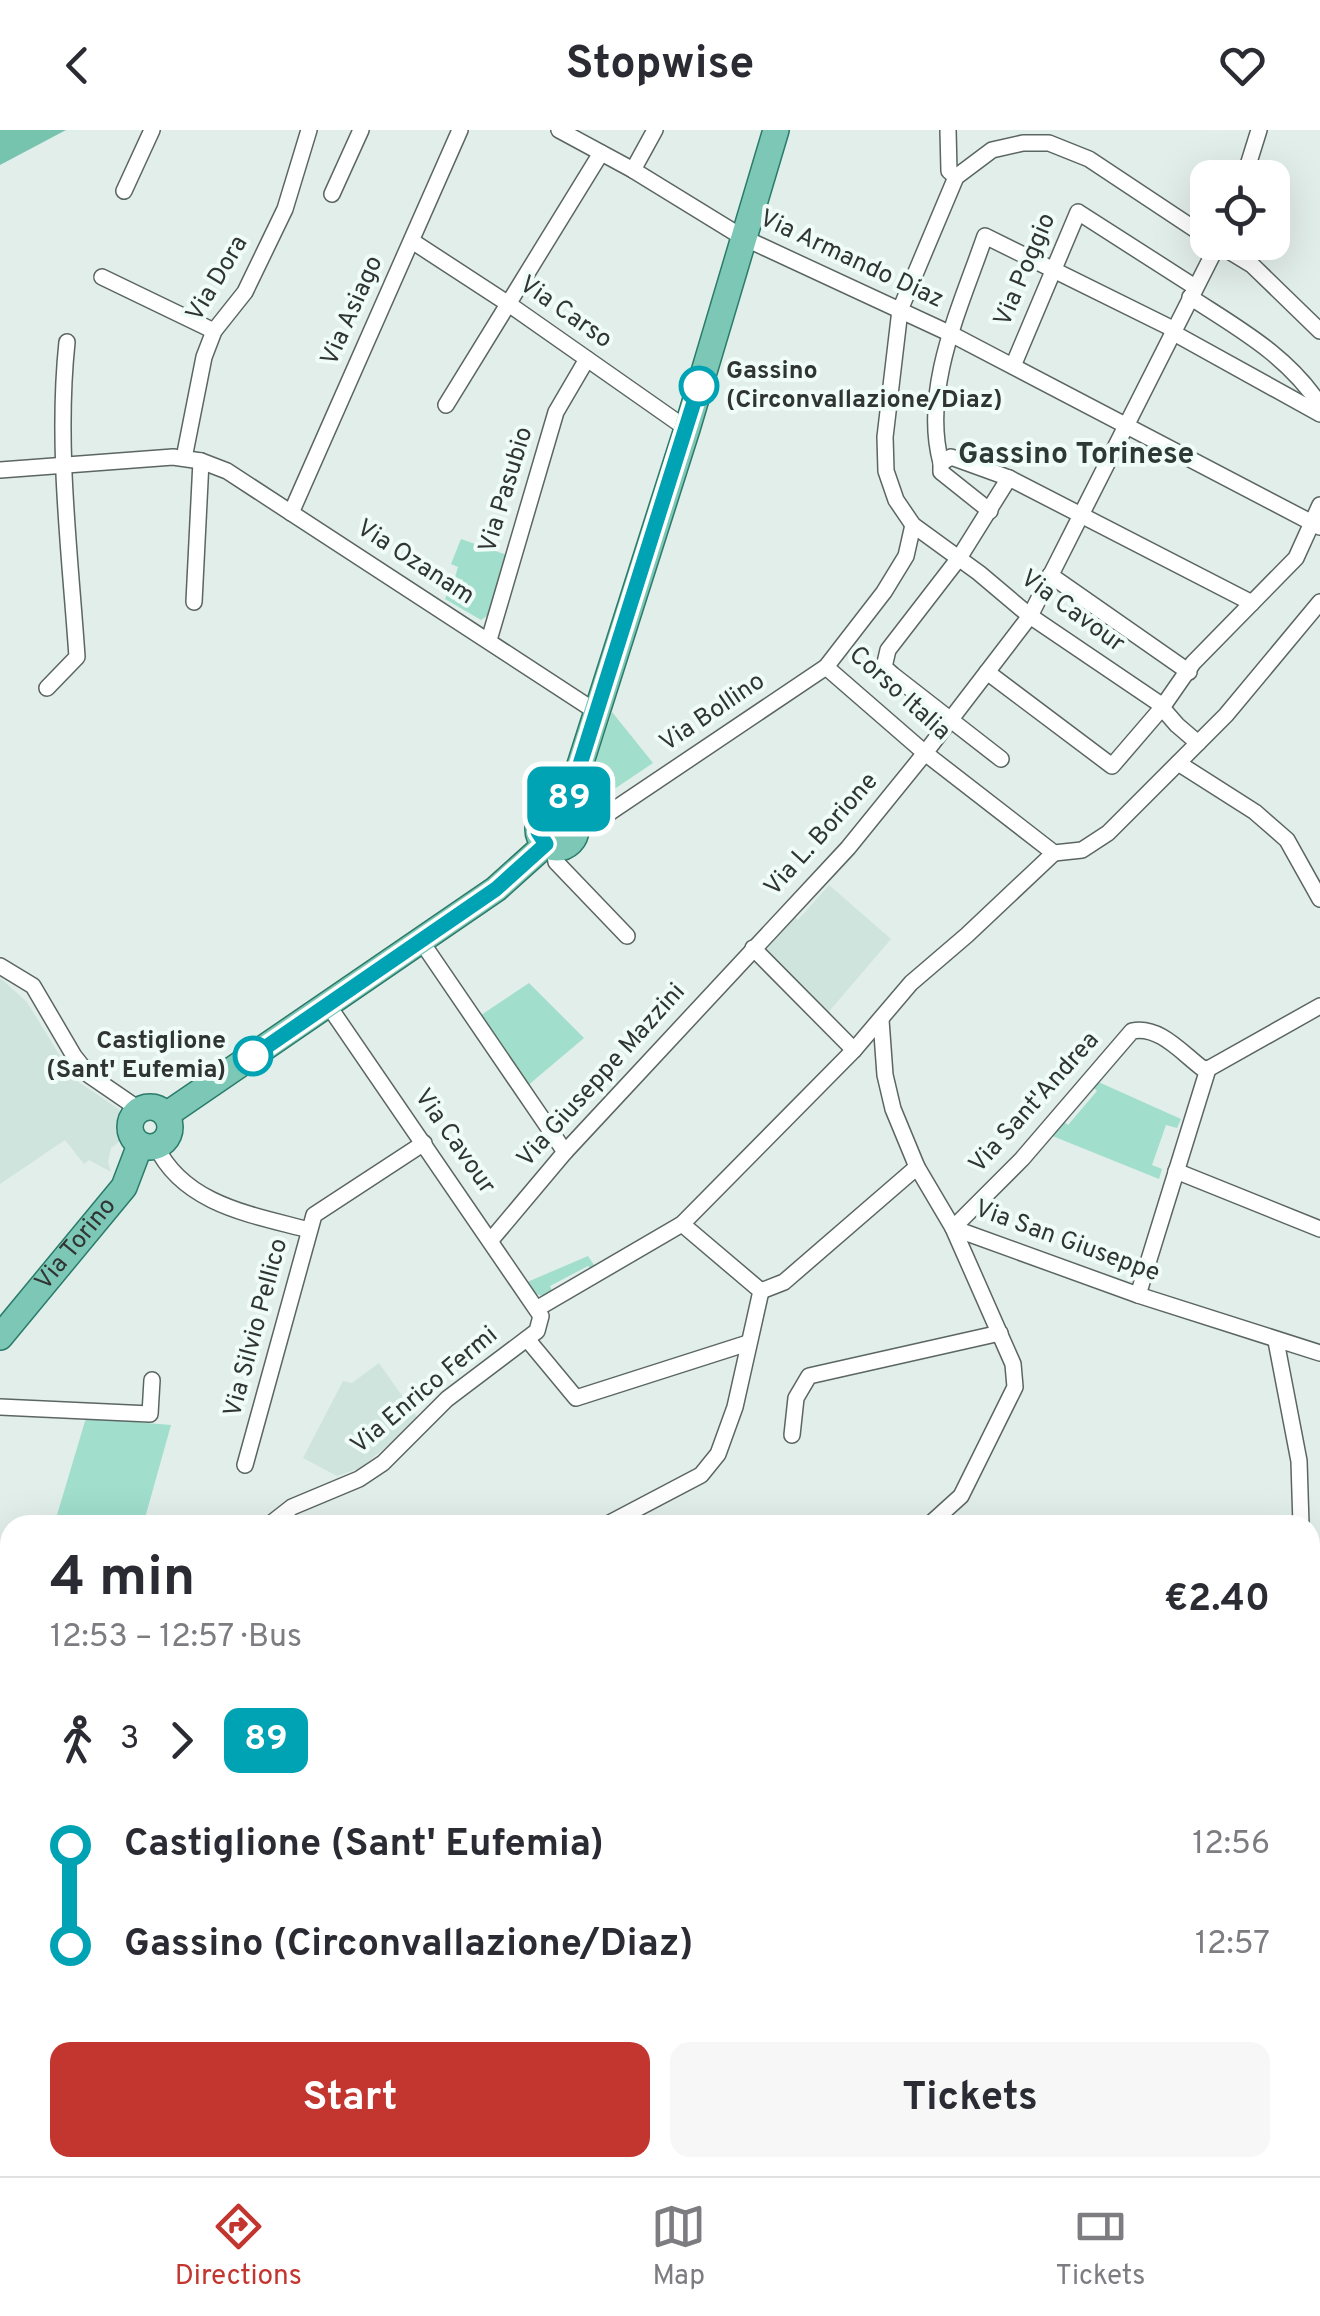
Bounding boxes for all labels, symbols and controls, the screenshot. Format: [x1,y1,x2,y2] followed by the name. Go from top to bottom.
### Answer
[566,37,754,94] text: Stopwise
[50,38,105,93] icon: back
[1215,38,1270,93] icon: heart
[1190,160,1290,260] map controls
[1190,160,1290,260] button: locate
[754,203,948,317] street label: Via Armando Diaz
[988,208,1064,332] street label: Via Poggio
[180,230,256,328] street label: Via Dora
[315,251,391,371] street label: Via Asiago
[512,269,618,357] street label: Via Carso
[726,356,1003,417] place label: Gassino (Circonvallazione/Diaz)
[680,367,718,405] marker: Gassino (Circonvallazione/Diaz)
[473,423,541,557] street label: Via Pasubio
[958,437,1194,474] district label: Gassino Torinese
[350,513,480,613] street label: Via Ozanam
[1013,563,1131,661] street label: Via Cavour
[841,640,957,748] street label: Corso Italia
[654,666,772,760] street label: Via Bollino
[524,766,614,832] line badge: 89
[758,767,886,903] street label: Via L. Borione
[547,777,591,821] text: 89
[511,977,693,1175] street label: Via Giuseppe Mazzini
[46,1026,226,1087] place label: Castiglione (Sant' Eufemia)
[963,1026,1107,1180] street label: Via Sant'Andrea
[234,1037,272,1075] marker: Castiglione (Sant' Eufemia)
[406,1083,502,1201] street label: Via Cavour
[29,1191,124,1298] street label: Via Torino
[970,1194,1164,1290] street label: Via San Giuseppe
[218,1235,296,1421] street label: Via Silvio Pellico
[345,1320,505,1462] street label: Via Enrico Fermi
[50,1545,195,1615] text: 4 min
[1164,1576,1270,1625] text: €2.40
[50,1618,302,1658] text: 12:53 – 12:57 · Bus
[50,1713,105,1768] icon: walk
[154,1713,209,1768] icon: forward
[244,1718,288,1762] text: 89
[120,1720,139,1760] text: 3
[124,1821,604,1870] text: Castiglione (Sant' Eufemia)
[1192,1825,1270,1865] text: 12:56
[124,1921,693,1970] text: Gassino (Circonvallazione/Diaz)
[1195,1925,1270,1965] text: 12:57
[50,2042,650,2157] button: Start
[670,2042,1270,2157] button: Tickets
[175,2199,302,2295] tab: Directions
[651,2199,706,2295] tab: Map
[1056,2199,1145,2295] tab: Tickets

